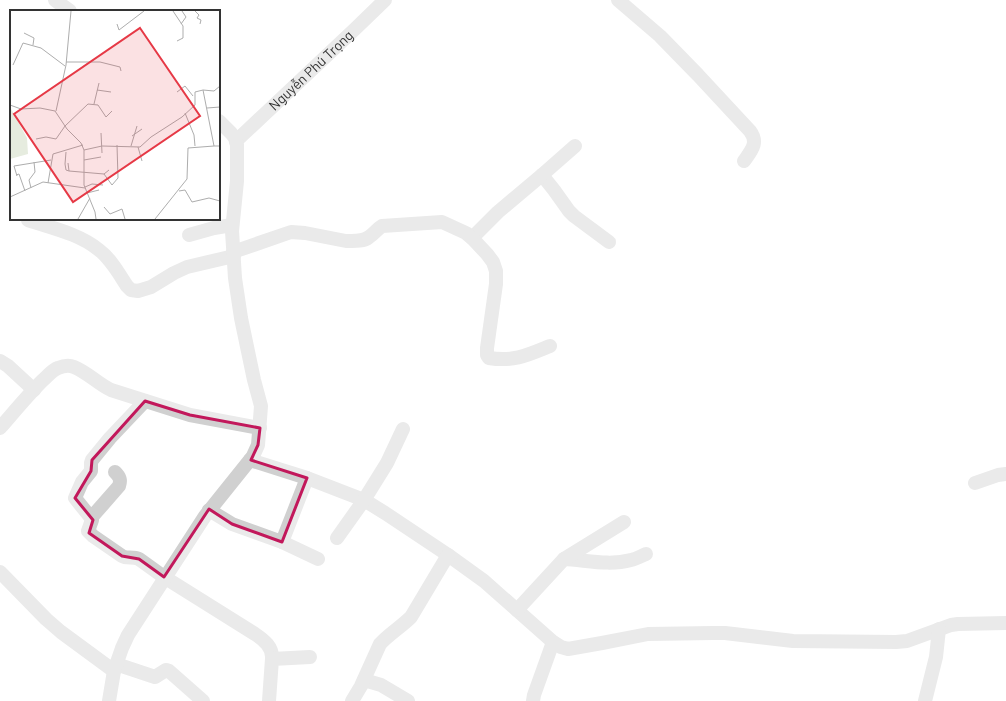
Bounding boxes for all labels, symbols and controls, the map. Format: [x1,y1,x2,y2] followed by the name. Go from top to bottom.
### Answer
[10,10,220,220] inset map
[265,26,356,114] street label: Nguyễn Phú Trọng

